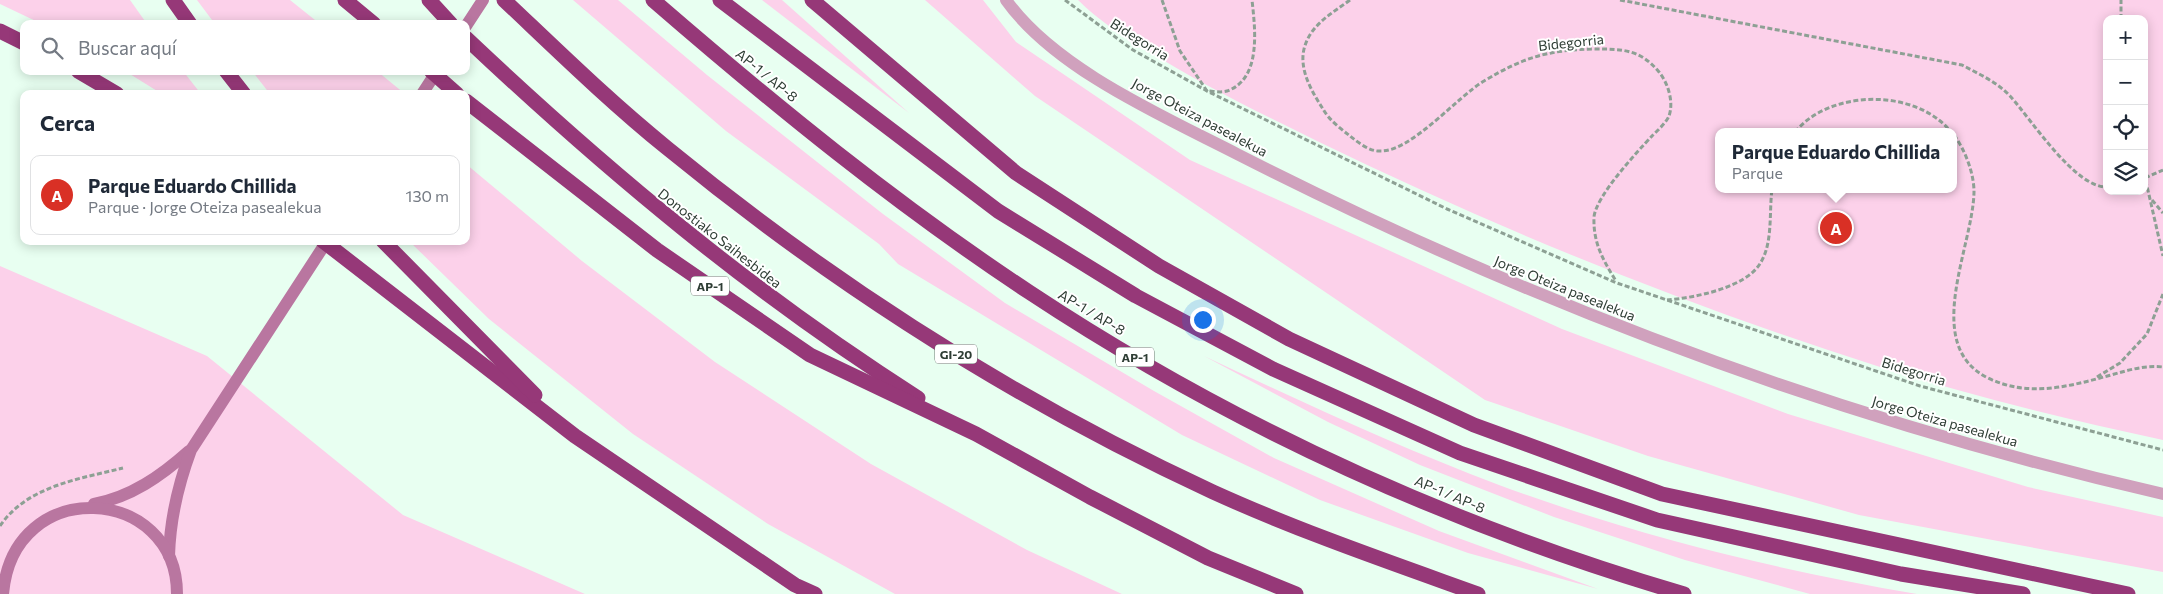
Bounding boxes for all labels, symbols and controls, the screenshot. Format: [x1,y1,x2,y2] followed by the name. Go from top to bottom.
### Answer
[1107,14,1173,64] street label: Bidegorria
[2103,15,2148,195] map controls
[2103,15,2148,60] button: +
[20,20,470,75] search box
[1537,30,1605,54] street label: Bidegorria
[38,34,66,62] icon: search
[78,36,177,59] text: Buscar aquí
[733,45,801,105] street label: AP-1 / AP-8
[2103,60,2148,105] button: −
[1129,74,1271,160] street label: Jorge Oteiza pasealekua
[2103,105,2148,150] button: locate
[40,110,95,135] text: Cerca
[1715,128,1957,193] popup
[1732,140,1940,163] text: Parque Eduardo Chillida
[2103,150,2148,195] button: layers
[1732,163,1783,182] text: Parque
[88,174,297,197] text: Parque Eduardo Chillida
[655,185,785,291] street label: Donostiako Saihesbidea
[51,186,63,205] text: A
[406,186,449,205] text: 130 m
[88,197,322,216] text: Parque · Jorge Oteiza pasealekua
[1820,209,1852,247] pin: A
[1492,252,1638,324] street label: Jorge Oteiza pasealekua
[691,276,729,296] road number: AP-1
[1056,285,1128,339] street label: AP-1 / AP-8
[1190,307,1216,333] your location
[935,344,977,364] road number: GI-20
[1116,348,1154,367] road number: AP-1
[1880,353,1948,389] street label: Bidegorria
[1870,392,2020,450] street label: Jorge Oteiza pasealekua
[1412,472,1488,516] street label: AP-1 / AP-8

